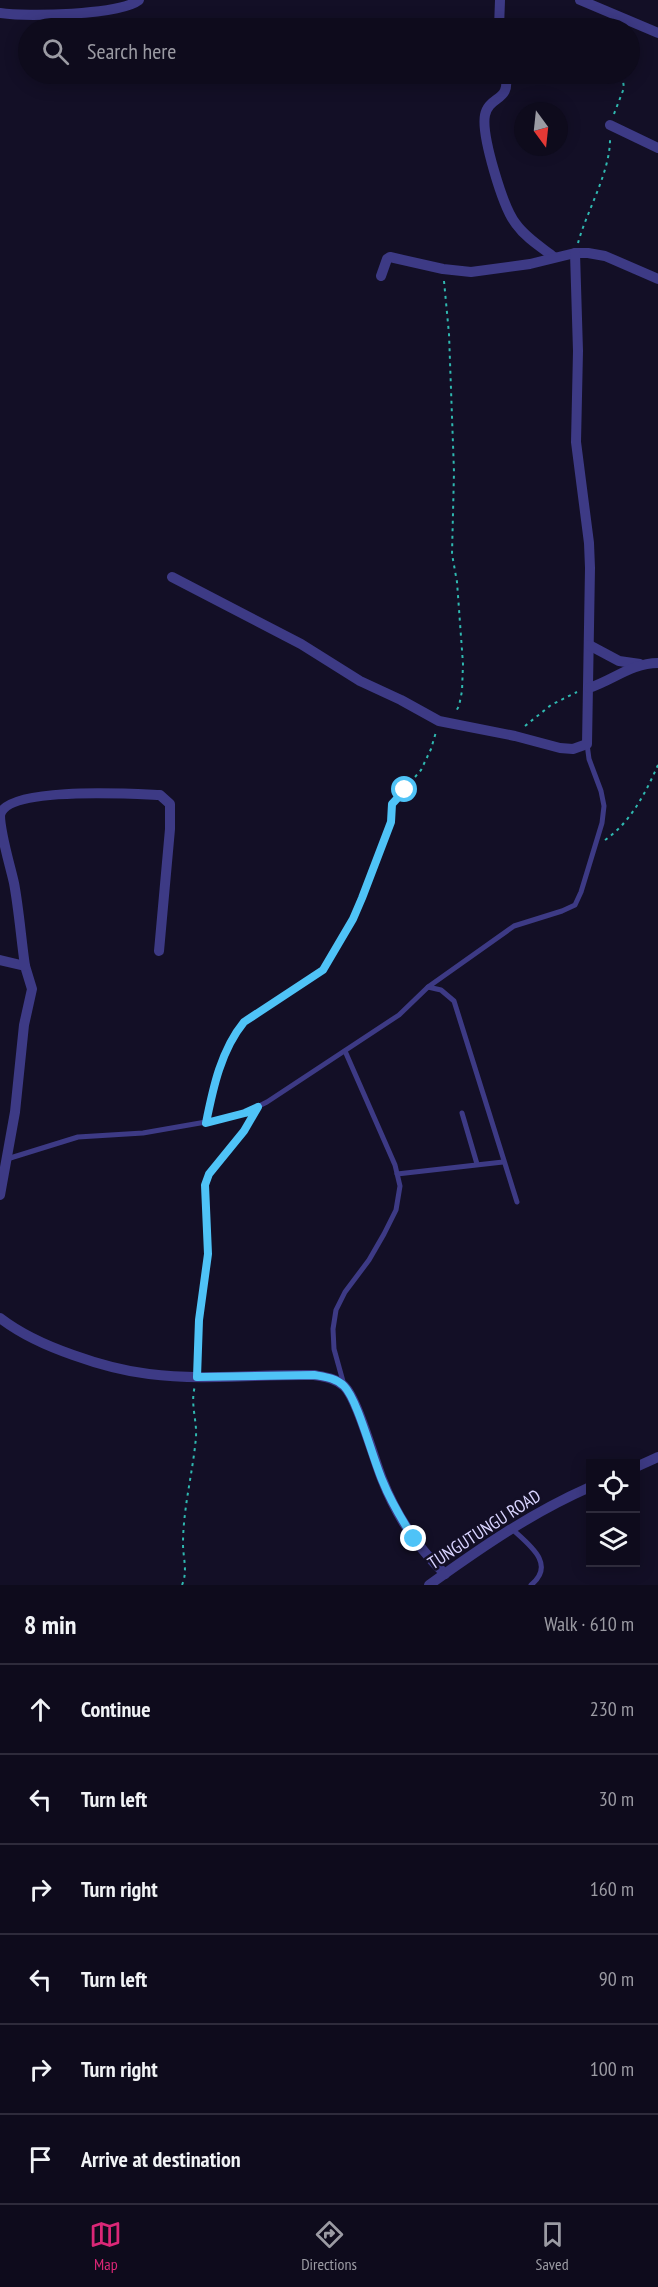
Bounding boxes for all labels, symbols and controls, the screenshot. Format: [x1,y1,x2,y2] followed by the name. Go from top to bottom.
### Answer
[18,18,640,84] search box
[39,35,72,68] icon: search
[87,37,176,65] text: Search here
[514,102,568,156] north arrow
[391,776,417,802] route start
[586,1459,640,1567] map controls
[586,1459,640,1513] button: locate
[423,1484,545,1574] street label: TUNGUTUNGU ROAD
[586,1513,640,1567] button: layers
[400,1525,426,1551] route end
[24,1608,77,1641] text: 8 min
[544,1611,634,1637] text: Walk · 610 m
[24,1693,57,1726] icon: ahead
[81,1695,151,1723] text: Continue
[590,1696,634,1722] text: 230 m
[24,1783,57,1816] icon: left
[81,1785,147,1813] text: Turn left
[599,1786,634,1812] text: 30 m
[24,1873,57,1906] icon: right
[81,1875,158,1903] text: Turn right
[590,1876,634,1902] text: 160 m
[24,1963,57,1996] icon: left
[81,1965,147,1993] text: Turn left
[599,1966,634,1992] text: 90 m
[24,2053,57,2086] icon: right
[81,2055,158,2083] text: Turn right
[590,2056,634,2082] text: 100 m
[24,2143,57,2176] icon: arrive
[81,2145,241,2173] text: Arrive at destination
[89,2218,122,2274] tab: Map
[301,2218,357,2274] tab: Directions
[536,2218,569,2274] tab: Saved

